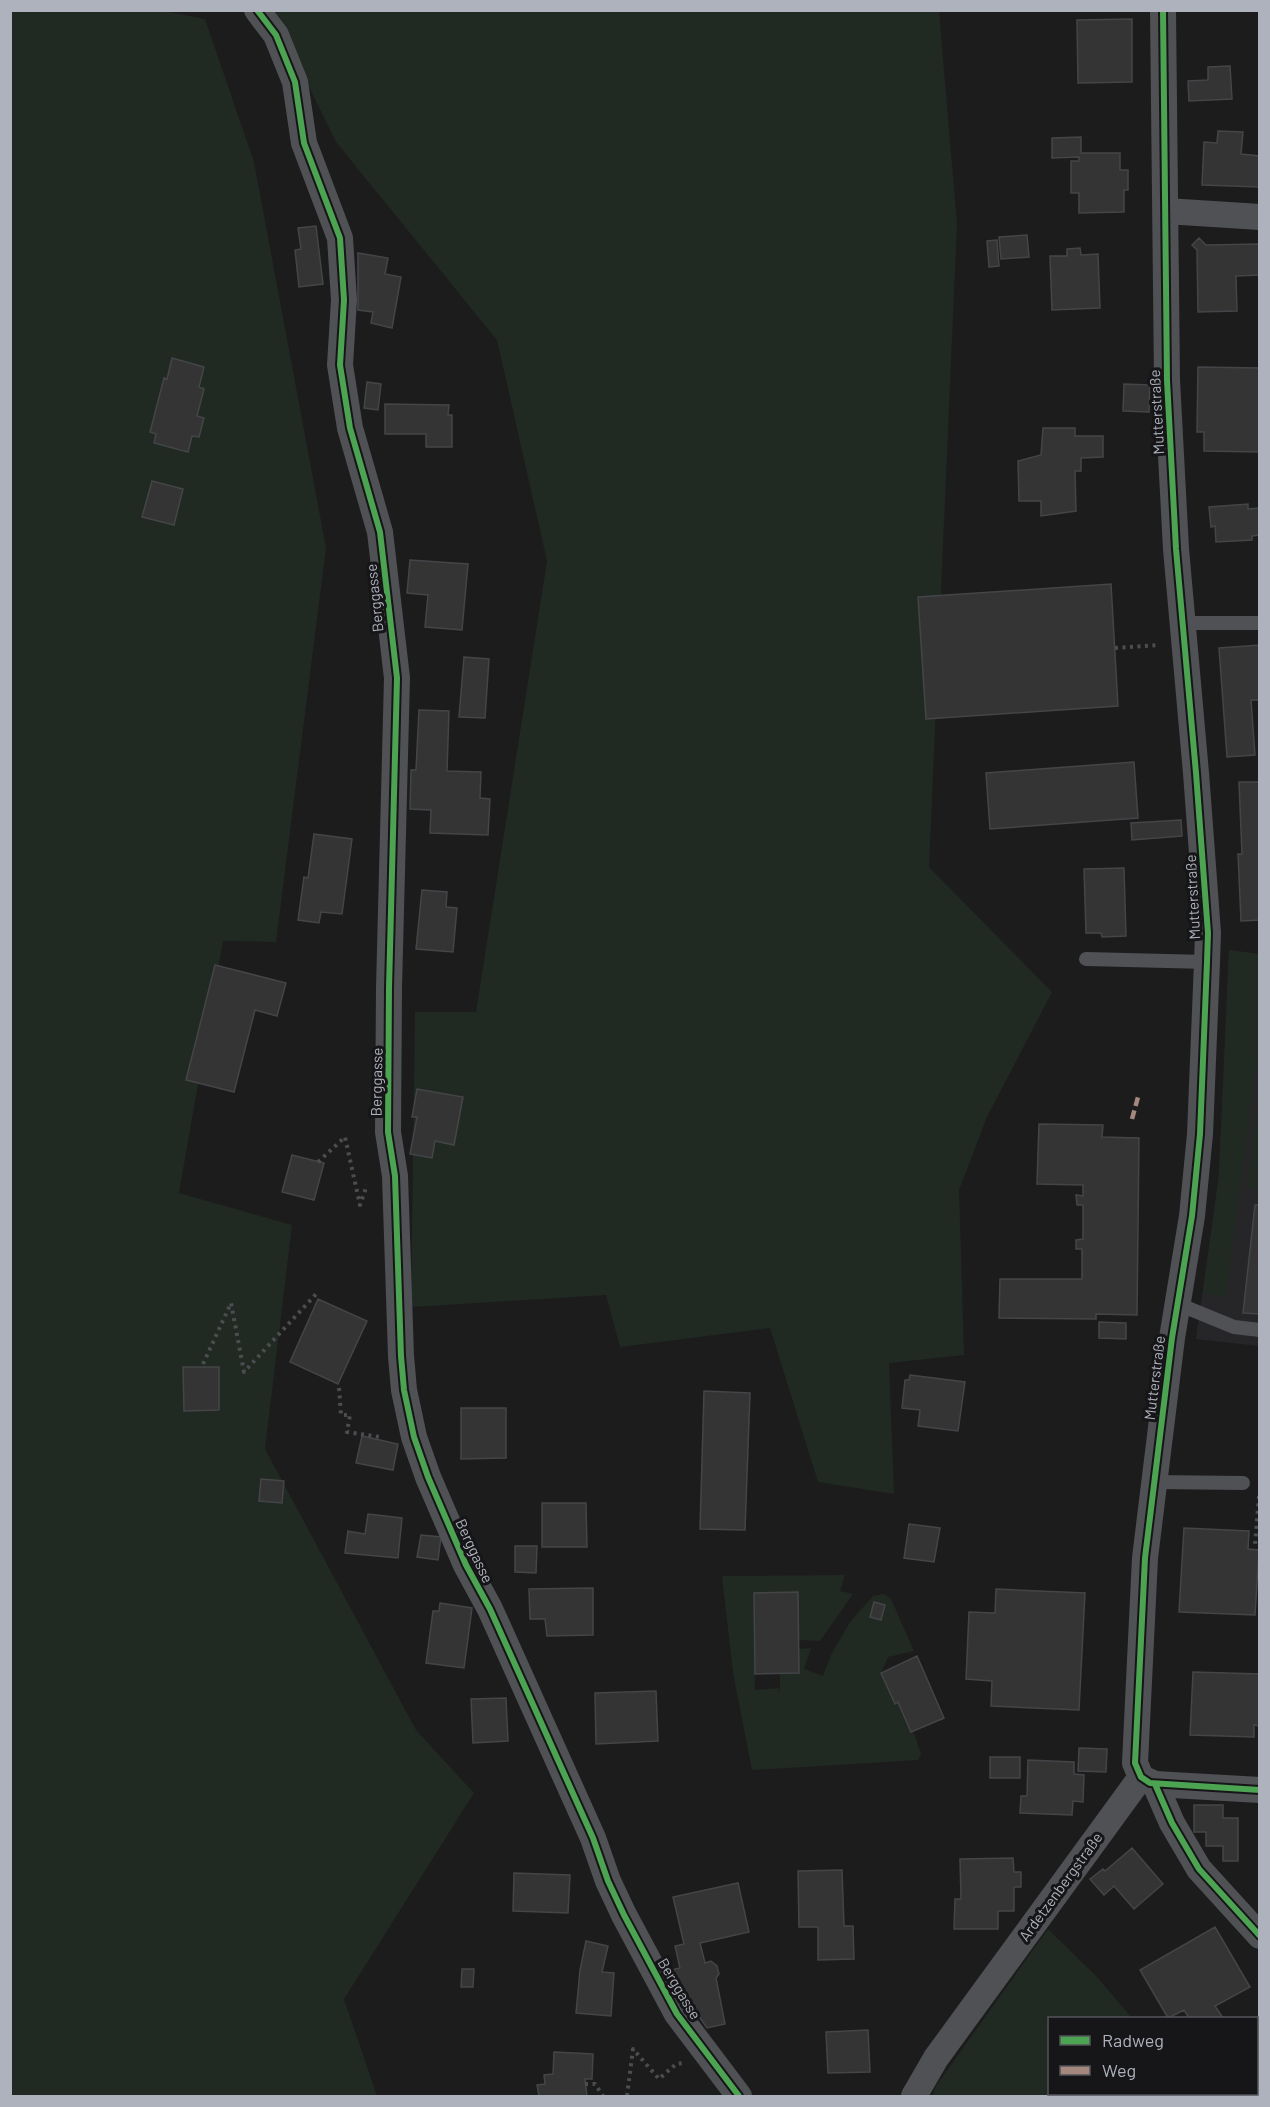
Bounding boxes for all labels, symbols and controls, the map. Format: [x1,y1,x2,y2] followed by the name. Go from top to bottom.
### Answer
[1145,369,1167,455] street label: Mutterstraße
[361,563,387,633] street label: Berggasse
[1181,854,1203,940] street label: Mutterstraße
[366,1048,386,1116] street label: Berggasse
[1140,1335,1168,1421] street label: Mutterstraße
[452,1516,498,1585] street label: Berggasse
[1015,1828,1106,1944] street label: Ardetzenbergstraße
[654,1954,705,2023] street label: Berggasse
[1048,2017,1258,2095] legend
[1102,2029,1164,2051] text: Radweg
[1102,2059,1136,2081] text: Weg

